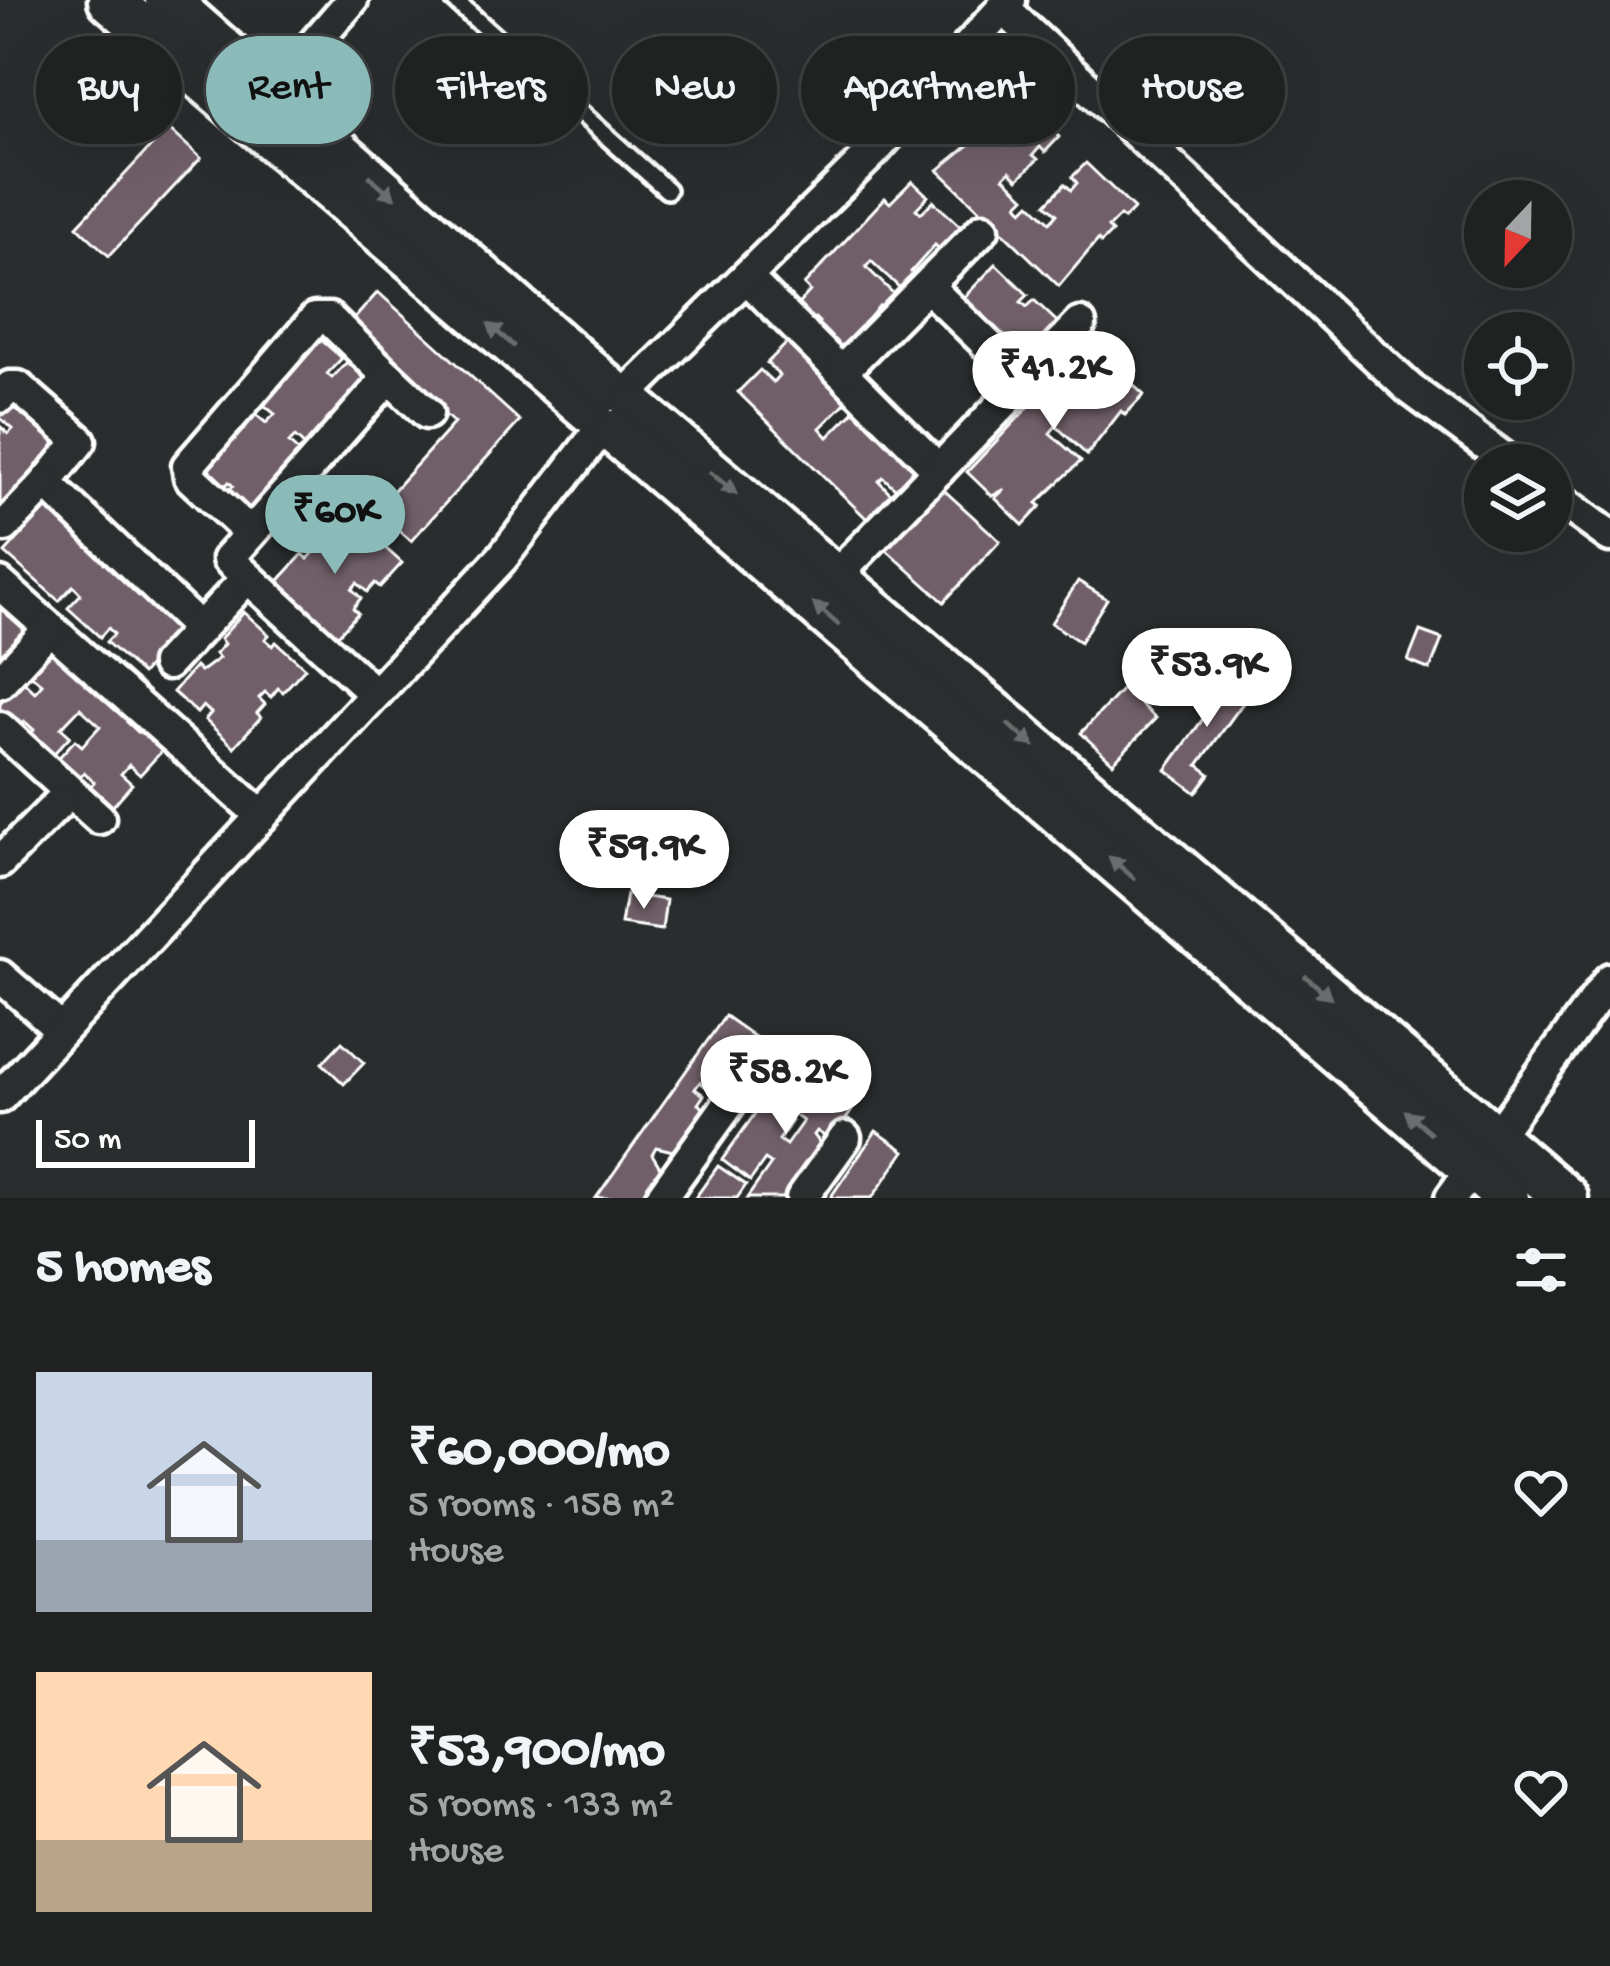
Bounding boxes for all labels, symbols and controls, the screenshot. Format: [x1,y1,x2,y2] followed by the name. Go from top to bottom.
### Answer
[36,36,182,144] chip: Buy
[206,36,371,144] chip: Rent
[395,36,588,144] chip: Filters
[612,36,777,144] chip: New
[801,36,1075,144] chip: Apartment
[1099,36,1285,144] chip: House
[367,173,396,200] one-way arrow
[1464,180,1572,288] north arrow
[1464,180,1572,552] map controls
[1464,312,1572,420] button: locate
[486,323,516,349] one-way arrow
[956,331,1152,433] pin: ₹41.2K
[999,347,1109,393] text: ₹41.2K
[1464,444,1572,552] button: layers
[708,469,738,495] one-way arrow
[264,475,406,577] pin: ₹60K
[292,491,378,537] text: ₹60K
[811,601,841,628] one-way arrow
[1109,628,1305,730] pin: ₹53.9K
[1149,644,1265,690] text: ₹53.9K
[1006,721,1036,747] one-way arrow
[546,810,742,912] pin: ₹59.9K
[586,826,702,872] text: ₹59.9K
[1107,855,1137,882] one-way arrow
[1303,973,1333,999] one-way arrow
[688,1035,884,1137] pin: ₹58.2K
[727,1051,845,1097] text: ₹58.2K
[1403,1109,1433,1135] one-way arrow
[36,1114,255,1167] scale bar
[54,1122,121,1160] text: 50 m
[1508,1237,1574,1303] icon: filters
[36,1240,210,1300] text: 5 homes
[132,1420,276,1564] icon: home
[408,1424,670,1484] text: ₹60,000/mo
[1508,1459,1574,1525] icon: heart
[408,1484,675,1530] text: 5 rooms · 158 m²
[408,1530,503,1576] text: House
[132,1720,276,1864] icon: home
[408,1724,665,1784] text: ₹53,900/mo
[1508,1759,1574,1825] icon: heart
[408,1784,673,1830] text: 5 rooms · 133 m²
[408,1830,503,1876] text: House

